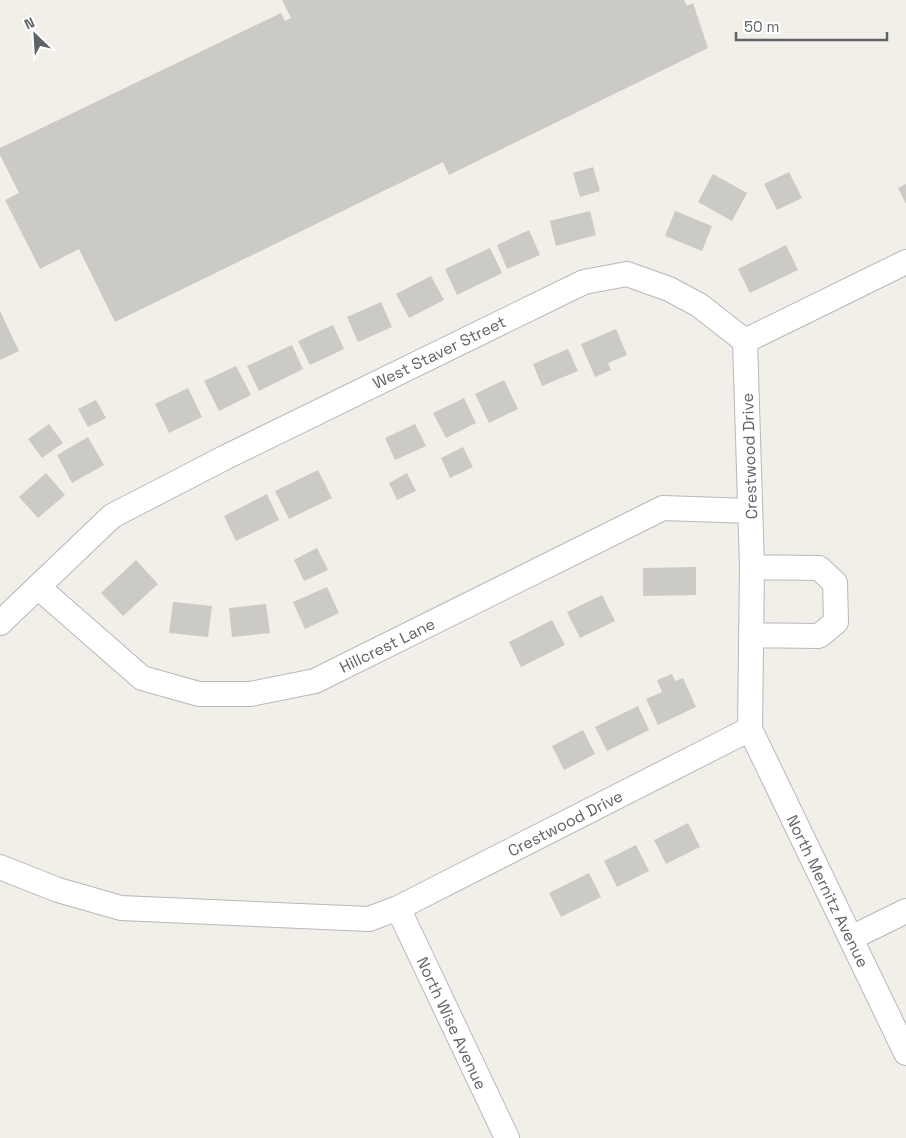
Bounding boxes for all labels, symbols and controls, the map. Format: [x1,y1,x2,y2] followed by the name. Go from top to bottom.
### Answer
[10,10,60,60] north arrow
[736,10,887,42] scale bar
[21,13,38,33] text: N
[744,17,779,36] text: 50 m
[369,311,509,394] street label: West Staver Street
[737,393,762,519] street label: Crestwood Drive
[336,613,439,678] street label: Hillcrest Lane
[504,785,626,861] street label: Crestwood Drive
[782,812,874,971] street label: North Mernitz Avenue
[412,954,491,1093] street label: North Wise Avenue

